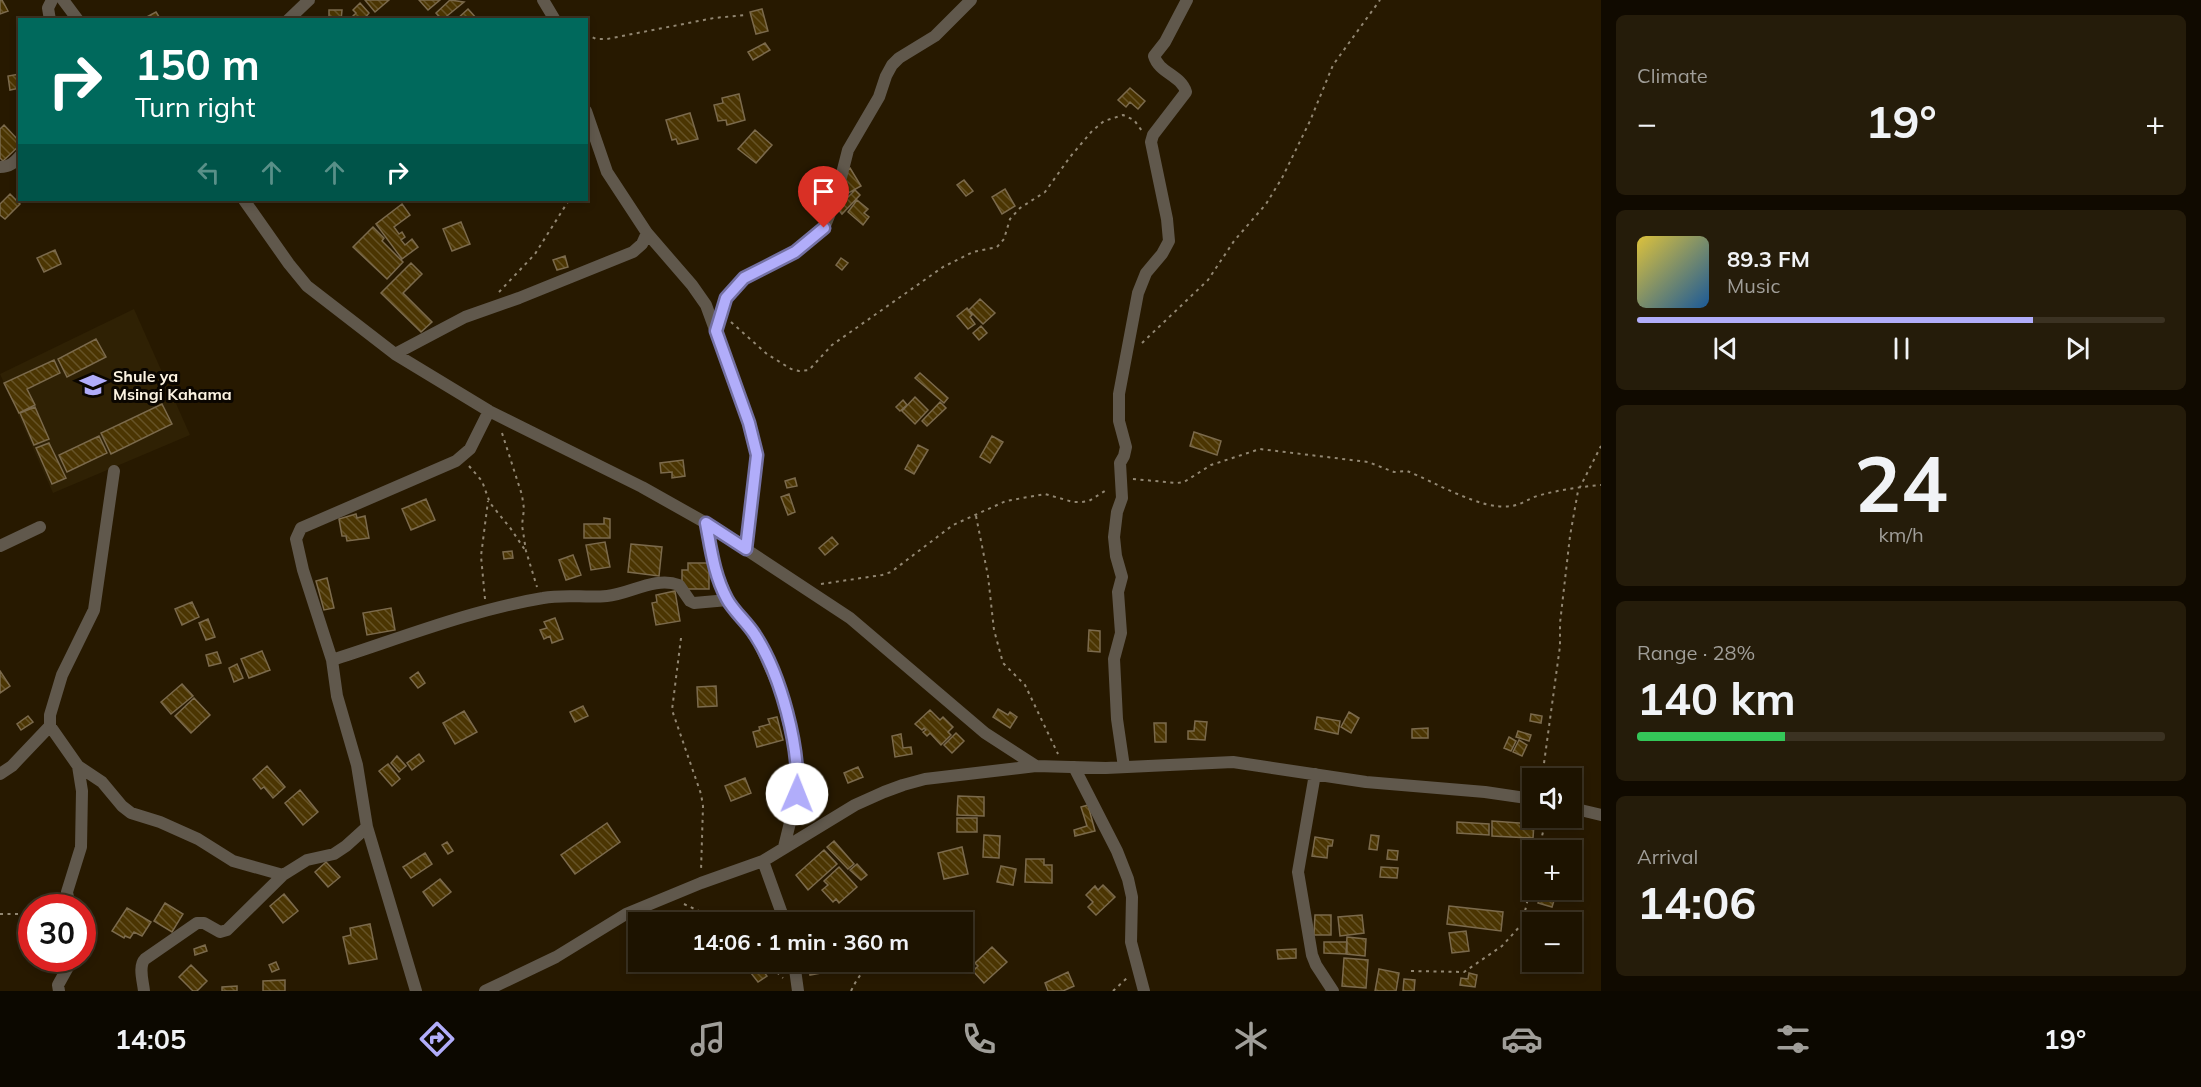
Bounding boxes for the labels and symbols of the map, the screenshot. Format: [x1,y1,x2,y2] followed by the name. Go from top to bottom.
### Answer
[798,166,849,228] pin
[113,366,232,404] place label: Shule ya Msingi Kahama
[78,370,108,400] school or university icon: Shule ya Msingi Kahama
[765,762,829,826] position arrow
[18,894,96,972] speed limit sign: 30

